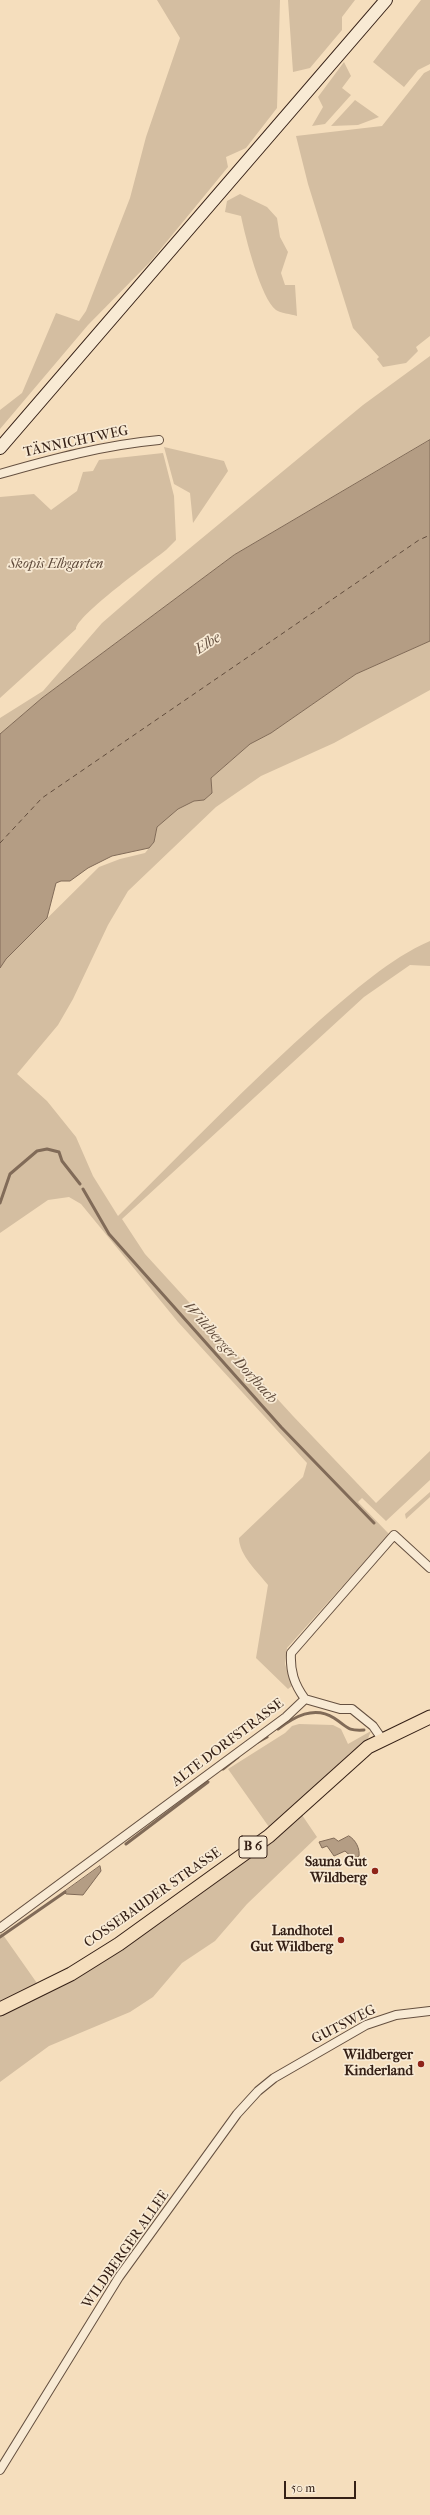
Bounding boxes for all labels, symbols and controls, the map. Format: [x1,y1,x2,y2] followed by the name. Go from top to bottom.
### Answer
[22,423,130,461] street label: TÄNNICHTWEG
[9,557,103,573] park label: Skopis Elbgarten
[192,629,224,659] water label: Elbe
[179,1298,281,1408] water label: Wildberger Dorfbach
[169,1695,287,1791] street label: ALTE DORFSTRASSE
[239,1836,267,1858] road number: B 6
[81,1844,225,1952] street label: COSSEBAUDER STRASSE
[305,1855,367,1888] place label: Sauna Gut Wildberg
[370,1866,380,1876] marker: Sauna Gut Wildberg
[250,1924,333,1956] place label: Landhotel Gut Wildberg
[336,1935,346,1945] marker: Landhotel Gut Wildberg
[309,2002,379,2048] street label: GUTSWEG
[343,2048,413,2080] place label: Wildberger Kinderland
[416,2059,426,2069] marker: Wildberger Kinderland
[79,2188,173,2312] street label: WILDBERGER ALLEE
[286,2473,358,2499] scale bar
[291,2481,315,2495] text: 50 m

